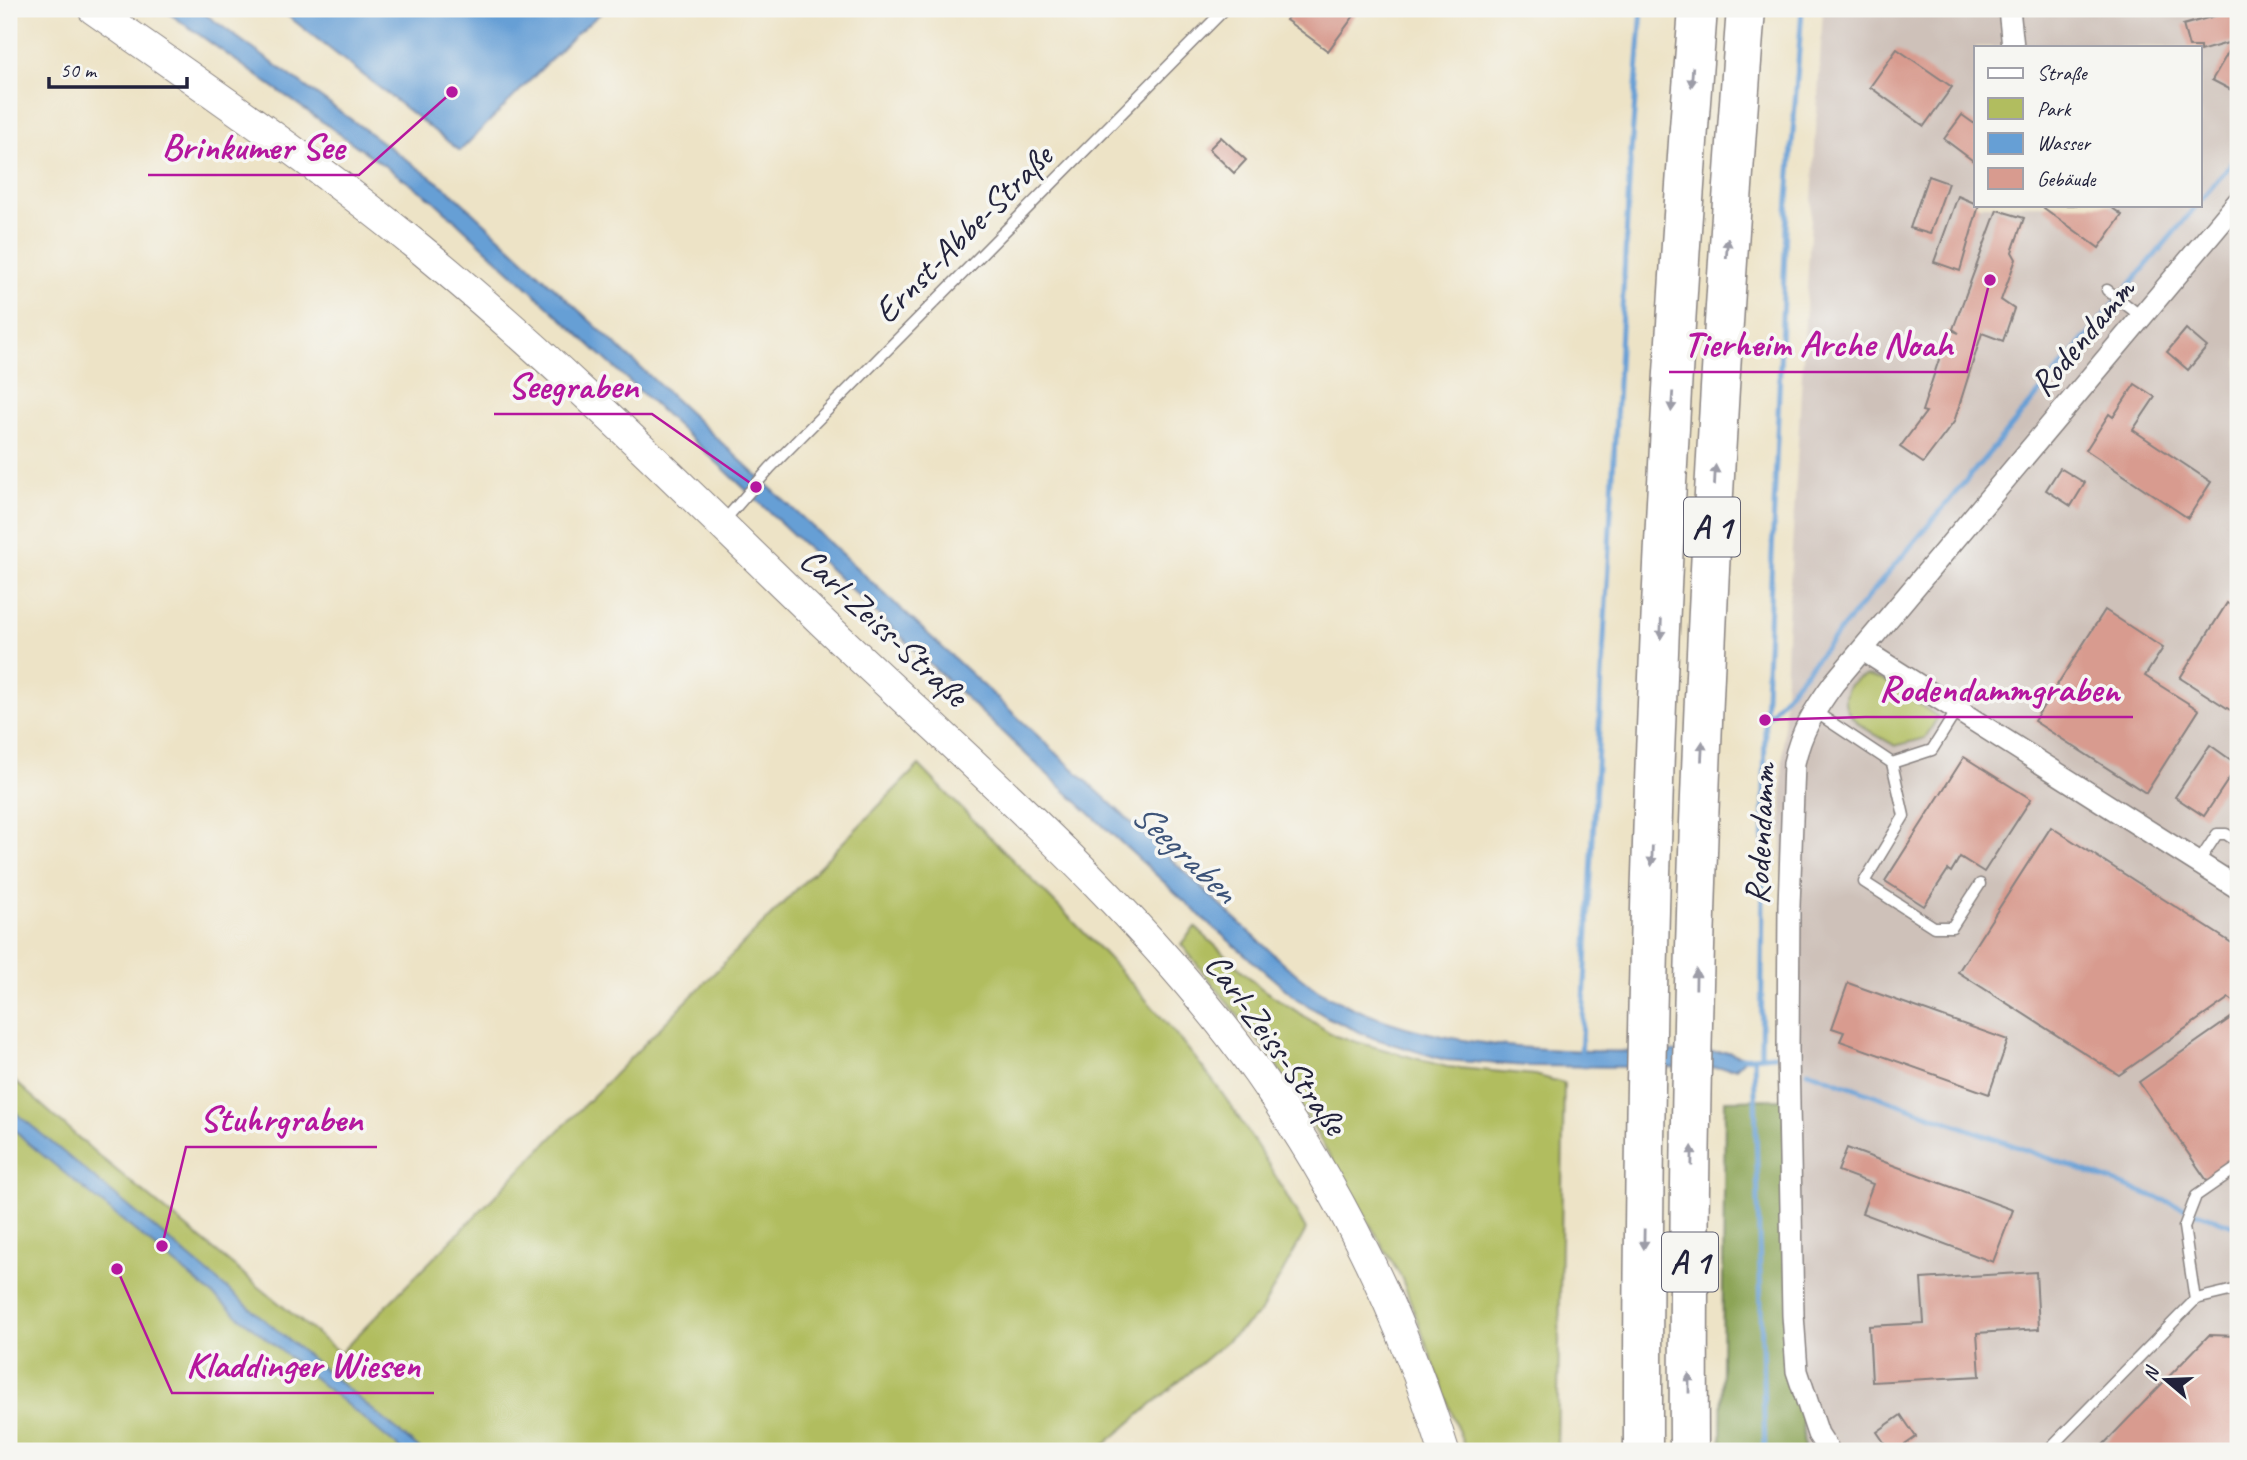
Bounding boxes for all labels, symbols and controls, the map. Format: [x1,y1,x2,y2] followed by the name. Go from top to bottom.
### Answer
[49,46,187,90] scale bar
[1974,46,2202,206] legend
[60,57,98,83] text: 50 m
[2037,60,2089,86] text: Straße
[1687,66,1698,88] one-way arrow
[2037,96,2072,122] text: Park
[148,117,359,175] callout: Brinkumer See
[162,123,347,170] text: Brinkumer See
[2037,130,2091,156] text: Wasser
[864,133,1064,333] street label: Ernst-Abbe-Straße
[2037,166,2096,192] text: Gebäude
[1722,237,1733,259] one-way arrow
[2020,267,2146,405] street label: Rodendamm
[1669,314,1967,372] callout: Tierheim Arche Noah
[1683,320,1954,367] text: Tierheim Arche Noah
[494,356,652,414] callout: Seegraben
[508,362,639,409] text: Seegraben
[1666,391,1677,413] one-way arrow
[1709,464,1720,486] one-way arrow
[1684,498,1740,556] road number: A 1
[790,537,980,718] street label: Carl-Zeiss-Straße
[1655,618,1666,640] one-way arrow
[1865,659,2133,717] callout: Rodendammgraben
[1879,665,2121,712] text: Rodendammgraben
[1696,740,1707,762] one-way arrow
[1734,760,1786,905] street label: Rodendamm
[1122,791,1249,914] water label: Seegraben
[1646,845,1657,867] one-way arrow
[1195,944,1359,1146] street label: Carl-Zeiss-Straße
[1690,967,1702,989] one-way arrow
[186,1089,377,1147] callout: Stuhrgraben
[199,1095,364,1142] text: Stuhrgraben
[1686,1144,1698,1166] one-way arrow
[1638,1228,1650,1250] one-way arrow
[1662,1232,1718,1292] road number: A 1
[172,1335,434,1393] callout: Kladdinger Wiesen
[186,1341,421,1388] text: Kladdinger Wiesen
[2132,1344,2202,1414] north arrow
[2138,1362,2165,1384] text: N
[1683,1372,1695,1394] one-way arrow

